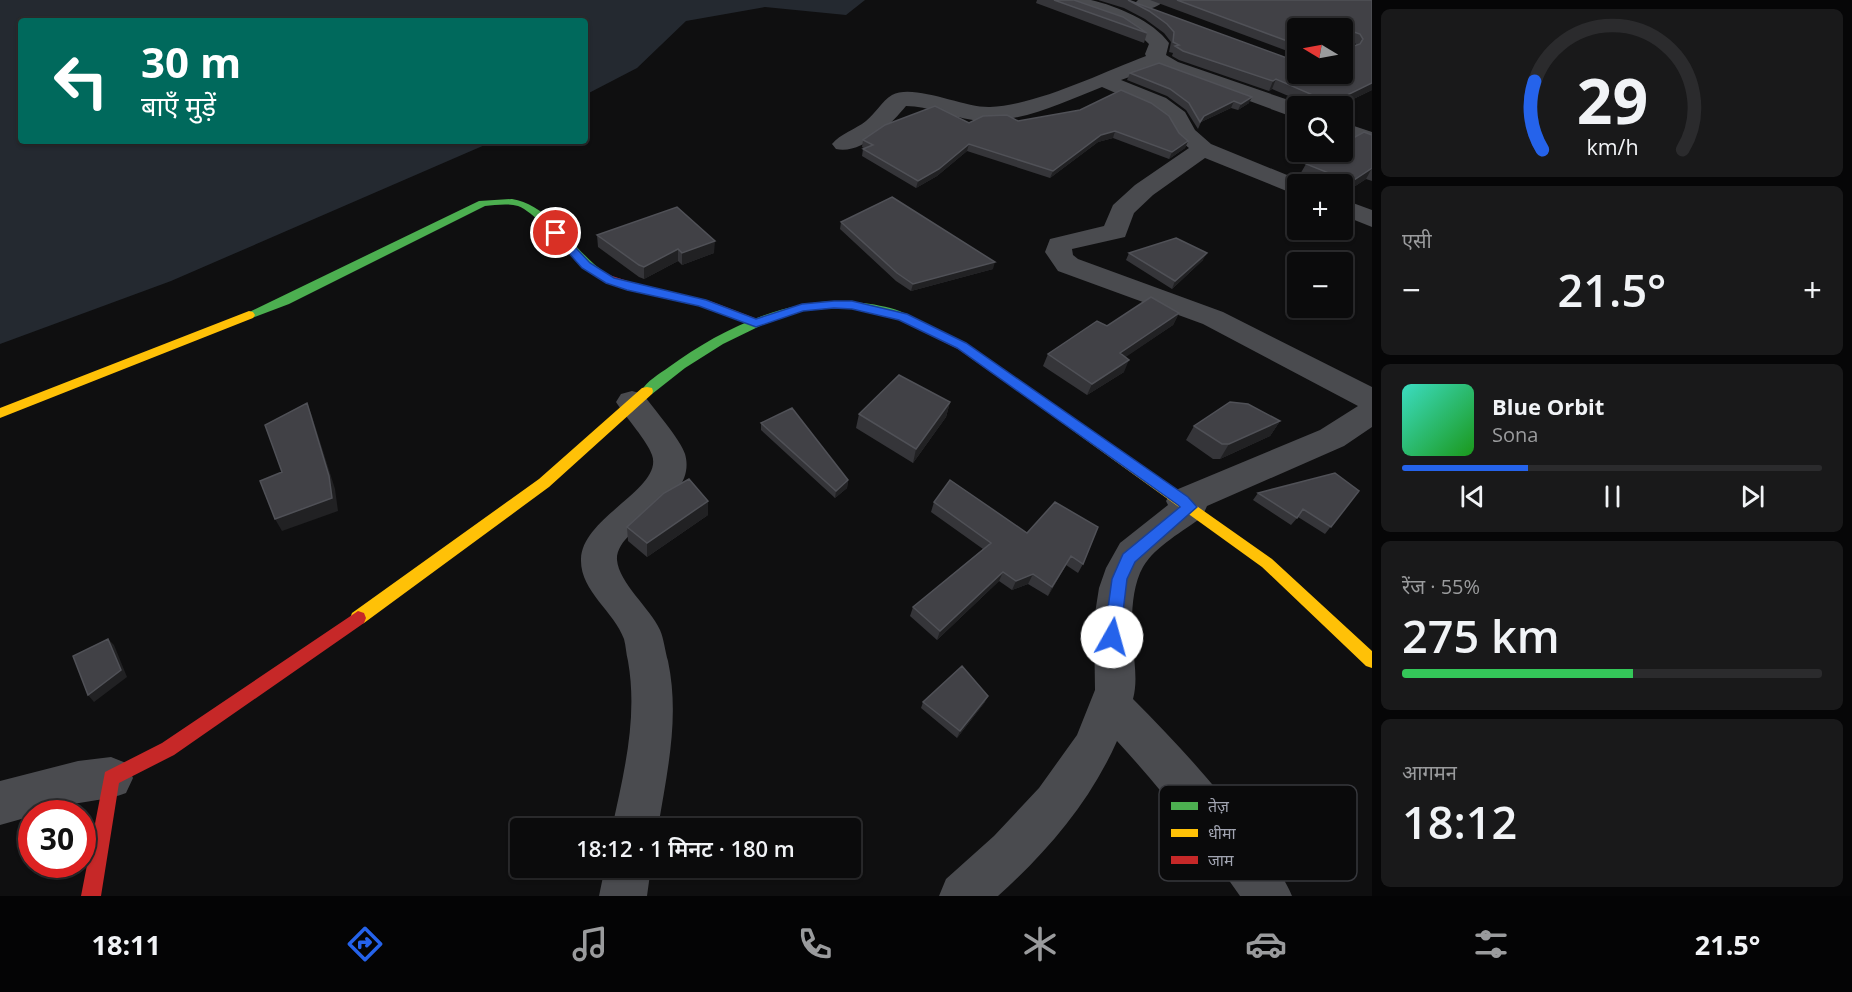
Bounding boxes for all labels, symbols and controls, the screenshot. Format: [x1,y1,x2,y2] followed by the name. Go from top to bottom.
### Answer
[1287,18,1353,84] north arrow
[1287,18,1353,318] map controls
[141,33,241,90] text: 30 m
[42,42,120,120] icon: left
[1576,57,1648,142] text: 29
[141,87,216,124] text: बाएँ मुड़ें
[1287,96,1353,162] button: search
[1586,133,1638,162] text: km/h
[1287,174,1353,240] button: +
[530,207,581,258] pin
[539,216,572,249] icon: arrive
[1402,227,1432,254] text: एसी
[1287,252,1353,318] button: −
[1558,259,1666,320] text: 21.5°
[1402,267,1421,312] text: −
[1803,267,1822,312] text: +
[1492,391,1604,421] text: Blue Orbit
[1492,421,1538,448] text: Sona
[1456,480,1489,513] icon: previous
[1596,480,1629,513] icon: pause
[1736,480,1769,513] icon: next
[1402,573,1480,600] text: रेंज · 55%
[1080,605,1144,669] position arrow
[1402,605,1560,666] text: 275 km
[1402,759,1457,786] text: आगमन
[1159,785,1357,881] legend
[1402,791,1517,852] text: 18:12
[1208,795,1230,817] text: तेज़
[18,800,96,878] speed limit sign: 30
[1208,822,1237,844] text: धीमा
[576,833,795,863] text: 18:12 · 1 मिनट · 180 m
[1208,849,1234,871] text: जाम
[344,923,386,965] icon: directions
[569,923,611,965] icon: music
[794,923,836,965] icon: phone
[1019,923,1061,965] icon: climate
[1245,923,1287,965] icon: car
[1470,923,1512,965] icon: filters
[92,926,161,963] text: 18:11
[1695,926,1760,963] text: 21.5°

